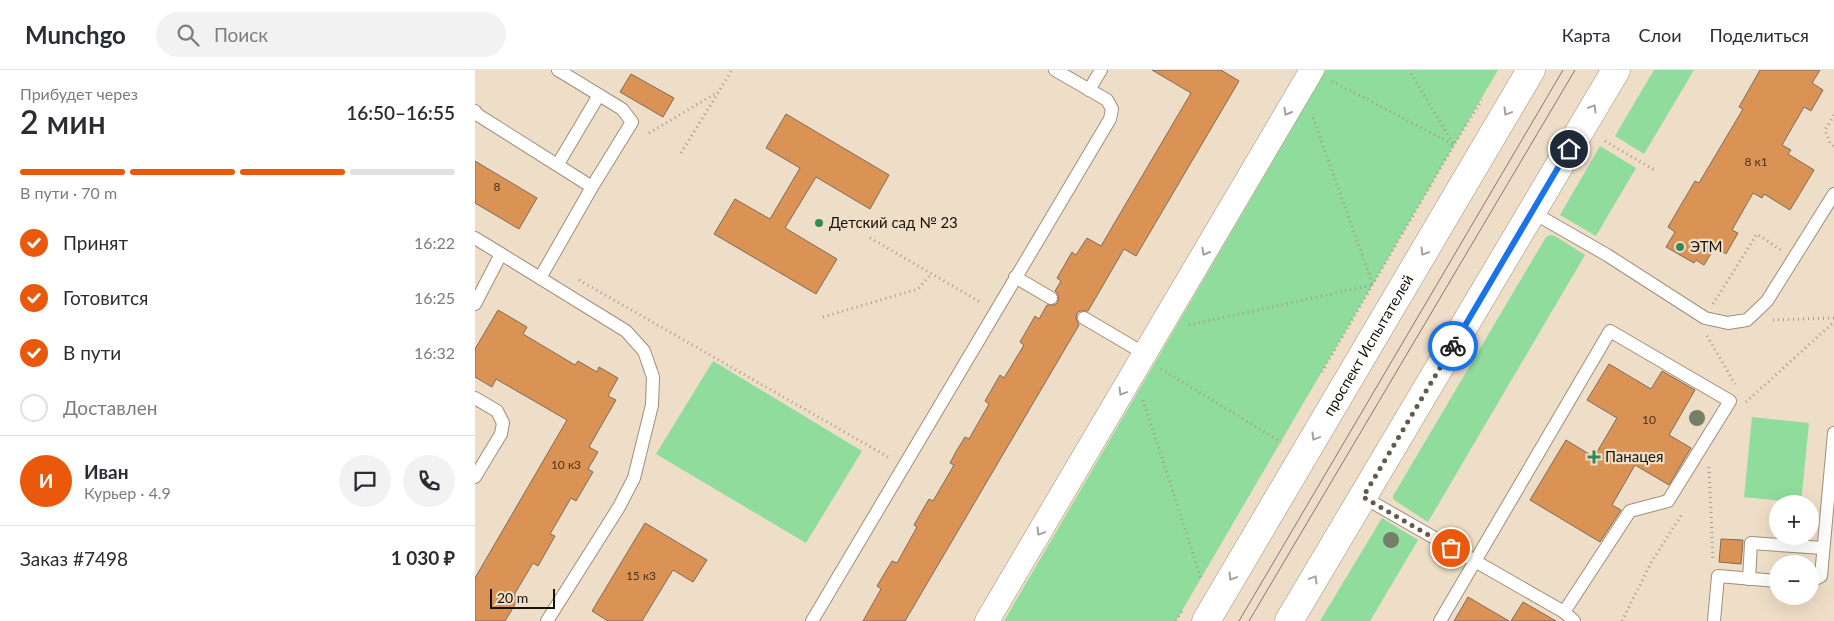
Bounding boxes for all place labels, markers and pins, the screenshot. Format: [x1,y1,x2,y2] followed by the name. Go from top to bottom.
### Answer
[1548,128,1590,170] pin
[829,213,958,231] place label: Детский сад № 23
[813,217,825,229] marker: Детский сад № 23
[1690,237,1722,255] place label: ЭТМ
[1674,241,1686,253] marker: ЭТМ
[1605,447,1663,465] place label: Панацея
[1587,450,1601,464] marker: Панацея
[1430,527,1472,569] pin

